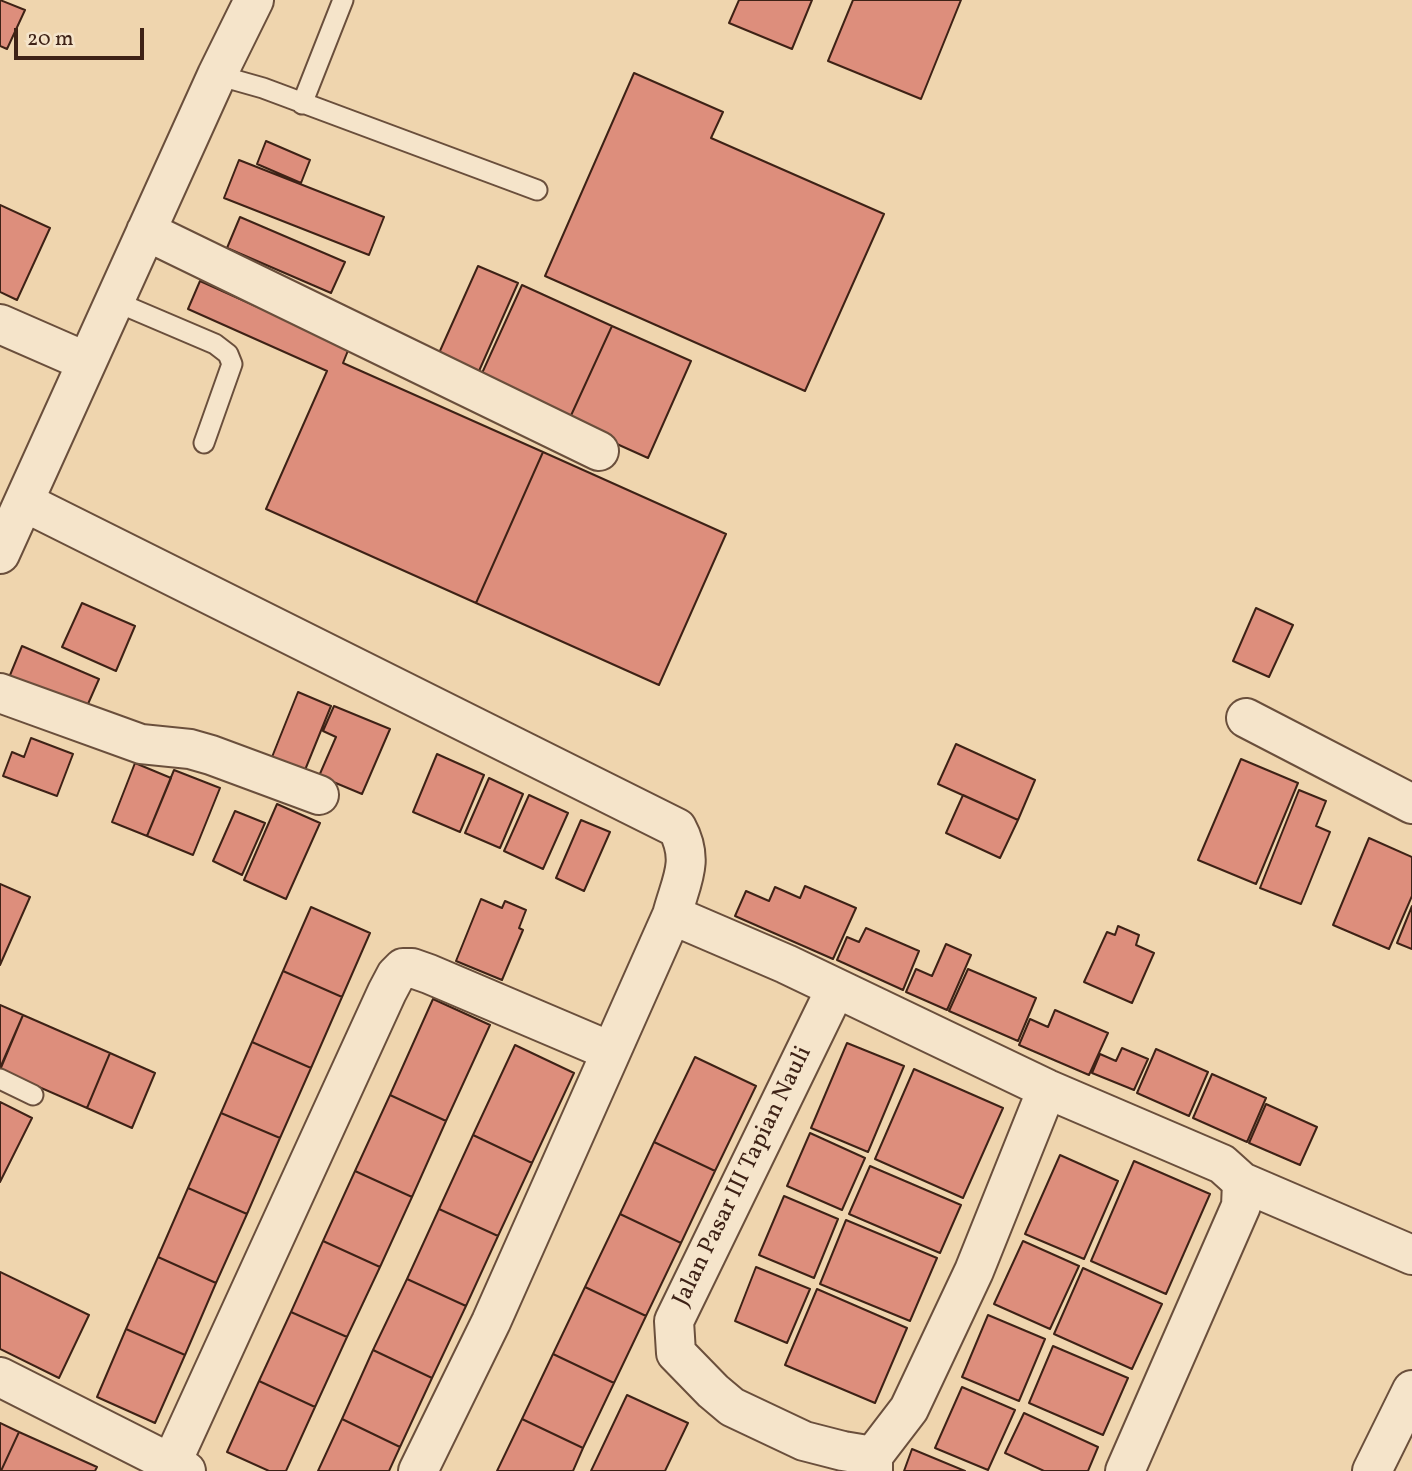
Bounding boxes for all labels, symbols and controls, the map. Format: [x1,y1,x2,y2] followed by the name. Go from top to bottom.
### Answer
[18,14,147,58] scale bar
[27,25,73,54] text: 20 m
[668,1042,820,1312] street label: Jalan Pasar III Tapian Nauli

